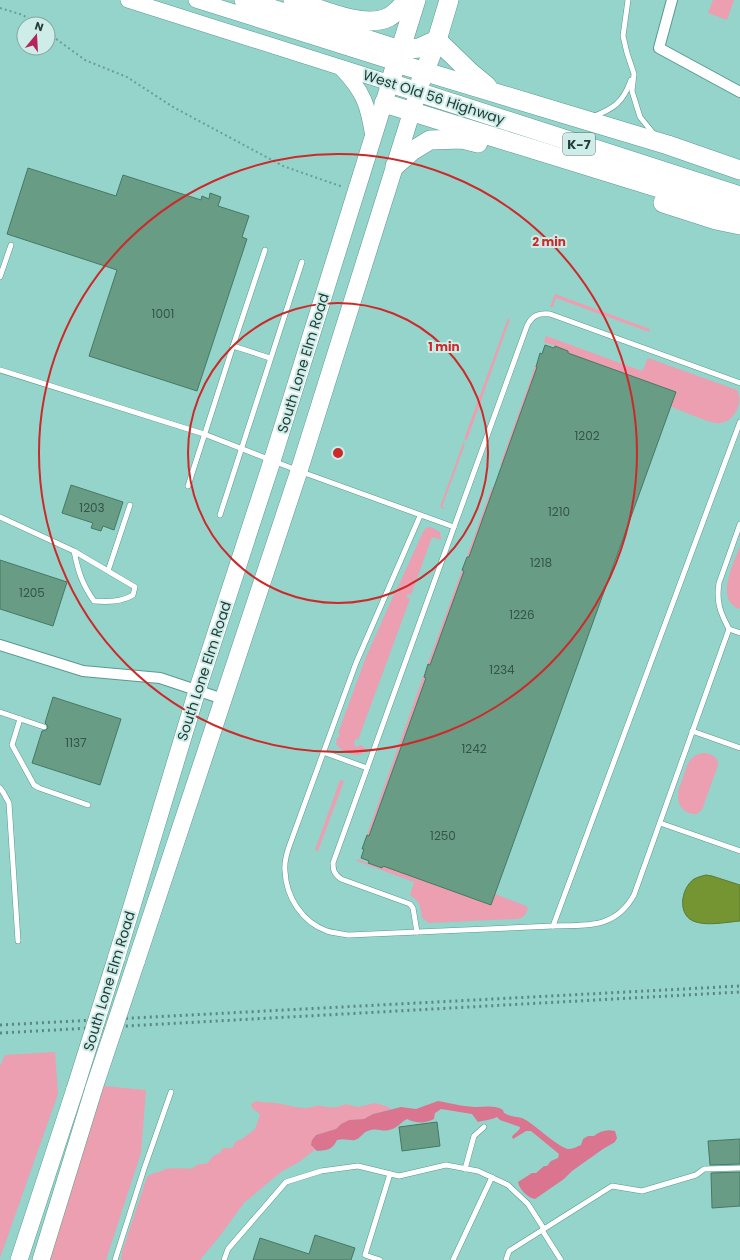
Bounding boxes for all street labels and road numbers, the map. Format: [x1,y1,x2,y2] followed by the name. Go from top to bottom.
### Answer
[361,65,508,129] street label: West Old 56 Highway
[563,133,595,155] road number: K-7
[272,290,334,436] street label: South Lone Elm Road
[172,599,236,743] street label: South Lone Elm Road
[78,908,140,1054] street label: South Lone Elm Road

